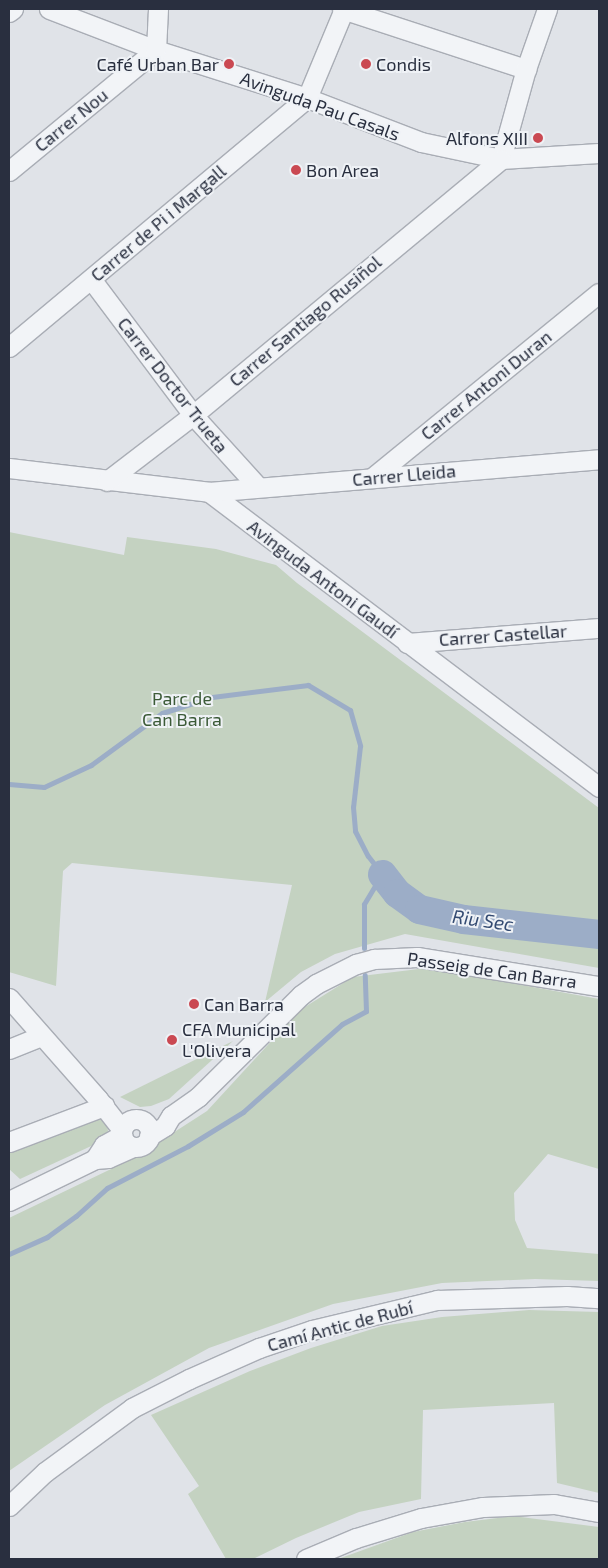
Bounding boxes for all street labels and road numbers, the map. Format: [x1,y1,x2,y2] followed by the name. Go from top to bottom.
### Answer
[237,67,403,145] street label: Avinguda Pau Casals
[30,84,112,156] street label: Carrer Nou
[86,160,230,286] street label: Carrer de Pi i Margall
[224,251,386,391] street label: Carrer Santiago Rusiñol
[113,312,233,458] street label: Carrer Doctor Trueta
[416,325,556,445] street label: Carrer Antoni Duran
[351,460,457,490] street label: Carrer Lleida
[243,515,403,643] street label: Avinguda Antoni Gaudí
[438,620,568,650] street label: Carrer Castellar
[406,947,578,993] street label: Passeig de Can Barra
[265,1296,415,1356] street label: Camí Antic de Rubí

